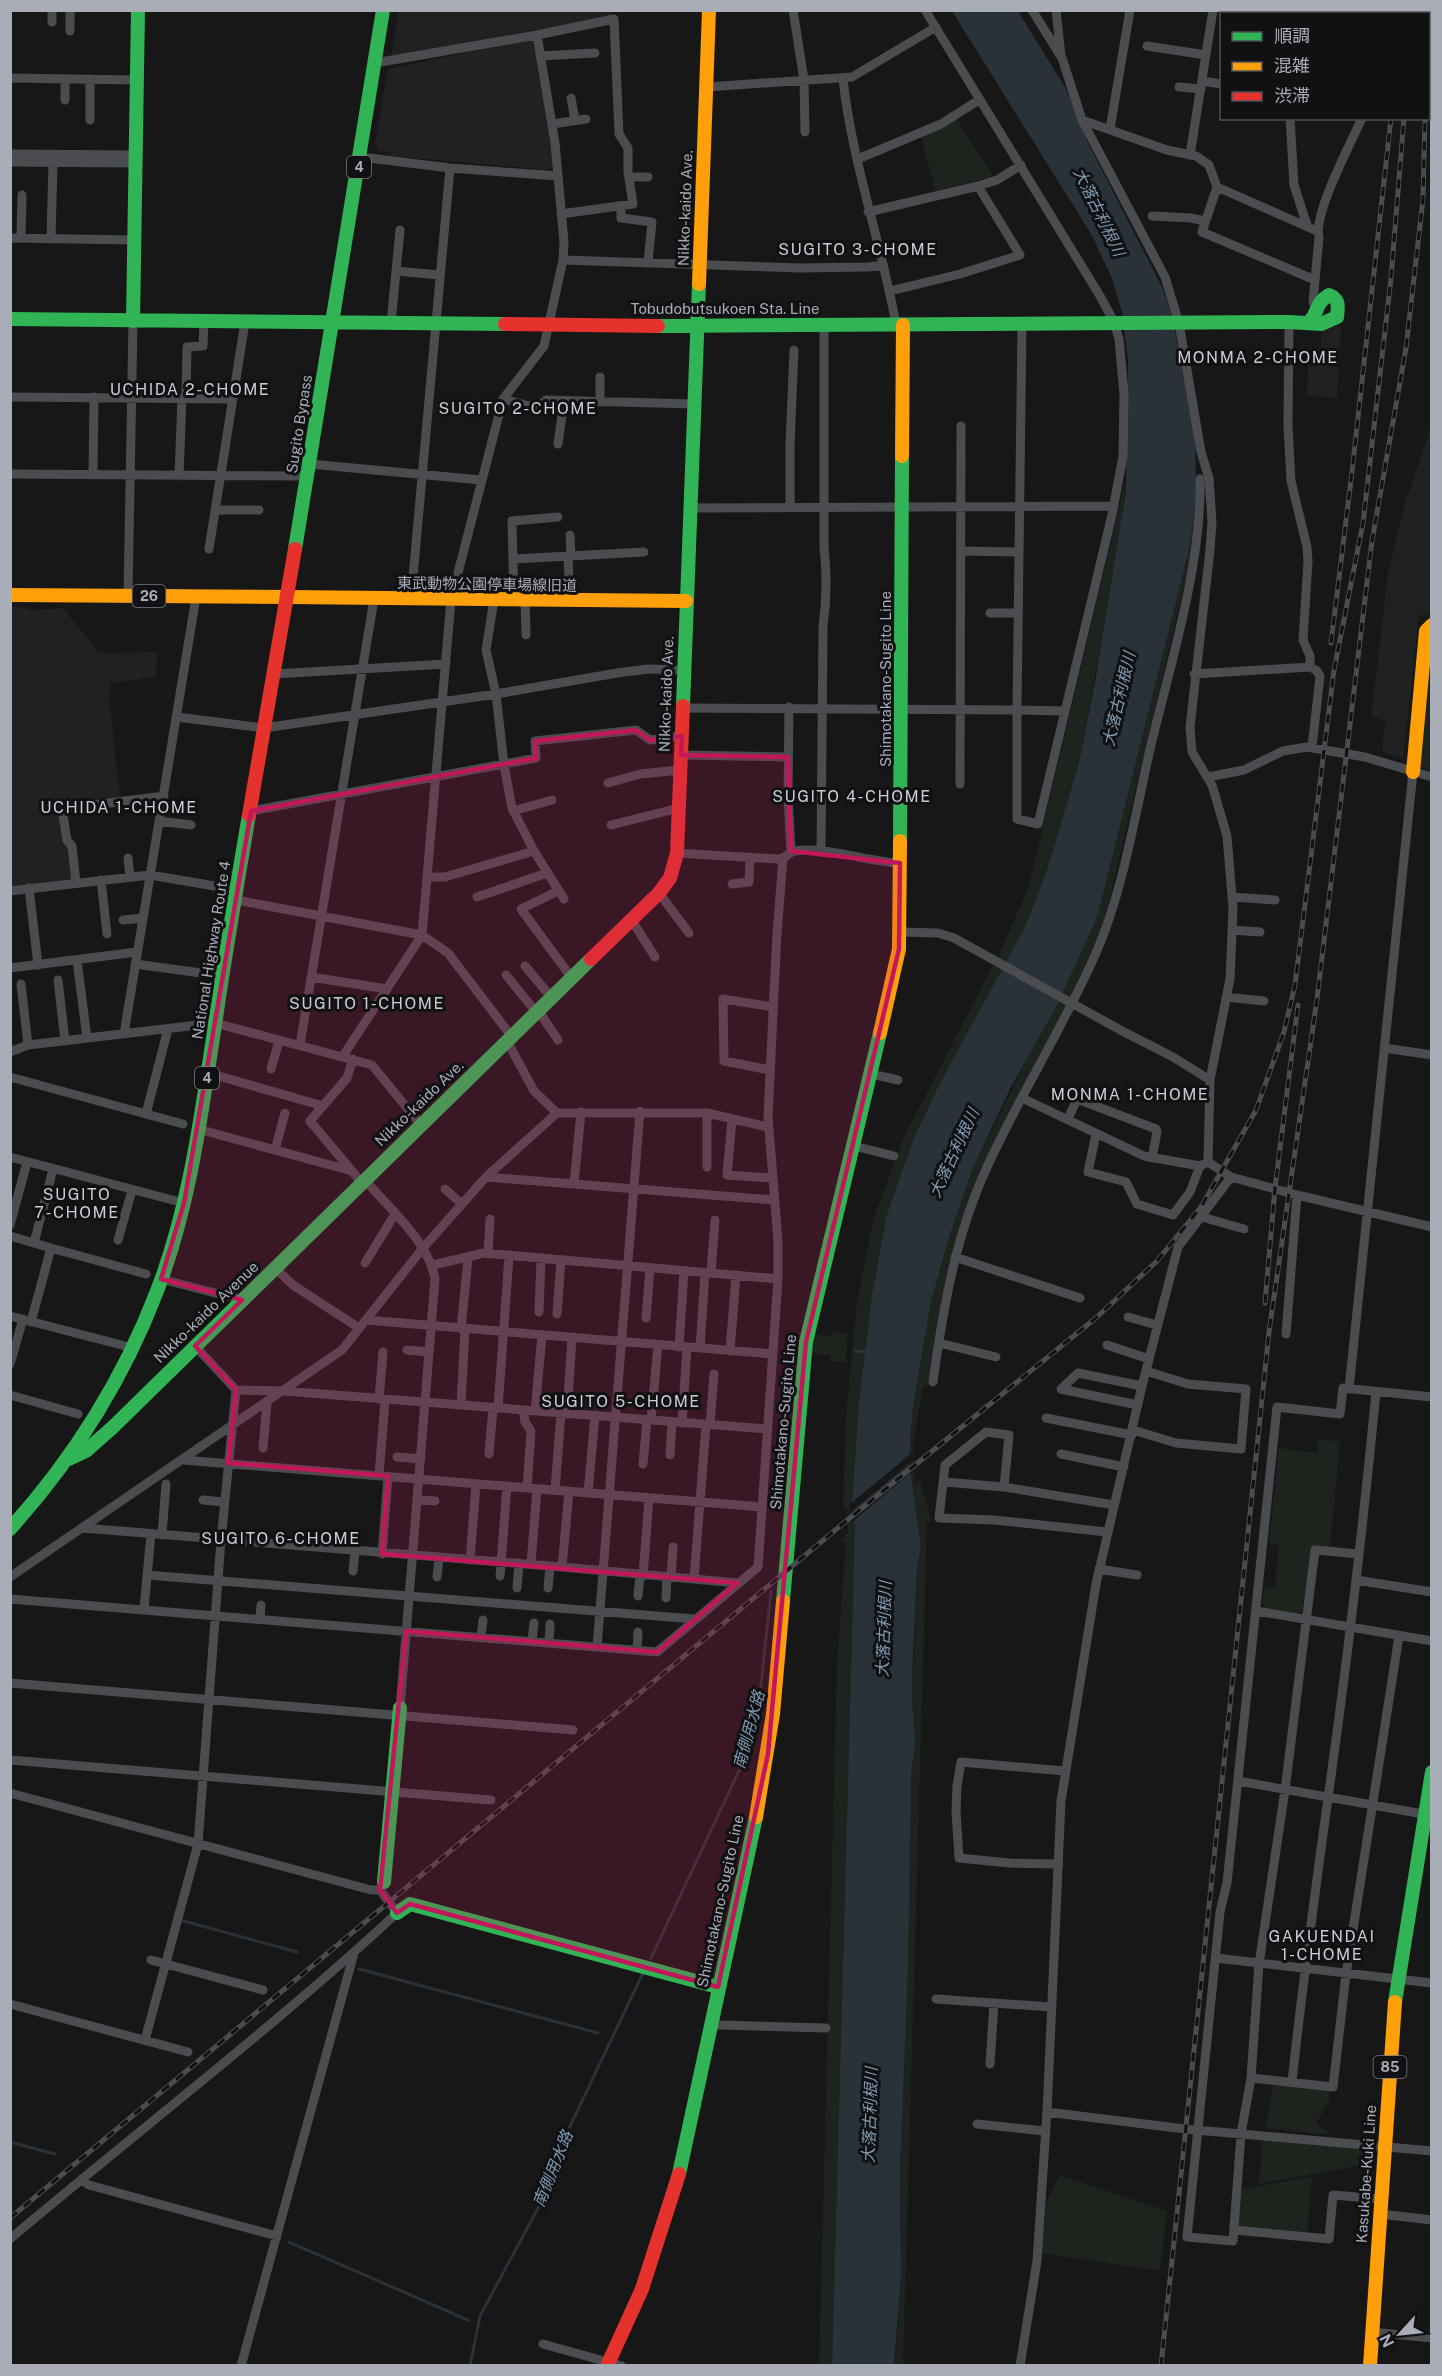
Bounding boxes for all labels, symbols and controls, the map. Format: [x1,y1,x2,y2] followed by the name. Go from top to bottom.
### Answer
[1220,12,1430,120] legend
[1274,25,1310,46] text: 順調
[1274,55,1310,76] text: 混雑
[1274,85,1310,106] text: 渋滞
[674,150,696,266] street label: Nikko-kaido Ave.
[347,156,371,178] road number: 4
[1069,165,1129,261] water label: 大落古利根川
[778,240,938,259] district label: SUGITO 3-CHOME
[631,300,819,317] street label: Tobudobutsukoen Sta. Line
[1177,348,1339,367] district label: MONMA 2-CHOME
[283,373,315,475] street label: Sugito Bypass
[110,380,270,399] district label: UCHIDA 2-CHOME
[439,399,597,418] district label: SUGITO 2-CHOME
[397,574,577,594] street label: 東武動物公園停車場線旧道
[132,585,166,607] road number: 26
[877,591,894,767] street label: Shimotakano-Sugito Line
[655,636,677,752] street label: Nikko-kaido Ave.
[1099,648,1140,748] water label: 大落古利根川
[772,787,932,806] district label: SUGITO 4-CHOME
[40,798,198,817] district label: UCHIDA 1-CHOME
[188,859,234,1041] street label: National Highway Route 4
[289,994,445,1013] district label: SUGITO 1-CHOME
[371,1057,467,1149] street label: Nikko-kaido Ave.
[195,1067,219,1089] road number: 4
[1051,1085,1209,1104] district label: MONMA 1-CHOME
[925,1104,984,1201] water label: 大落古利根川
[34,1185,120,1222] district label: SUGITO 7-CHOME
[150,1258,262,1366] street label: Nikko-kaido Avenue
[767,1334,799,1510] street label: Shimotakano-Sugito Line
[541,1392,701,1411] district label: SUGITO 5-CHOME
[201,1529,361,1548] district label: SUGITO 6-CHOME
[873,1579,895,1677] water label: 大落古利根川
[729,1687,769,1771] water label: 南側用水路
[693,1813,747,1989] street label: Shimotakano-Sugito Line
[1268,1927,1376,1964] district label: GAKUENDAI 1-CHOME
[1374,2056,1406,2078] road number: 85
[859,2065,881,2163] water label: 大落古利根川
[1353,2104,1379,2244] street label: Kasukabe-Kuki Line
[529,2127,578,2210] water label: 南側用水路
[1370,2304,1430,2364] north arrow
[1376,2331,1398,2350] text: N

